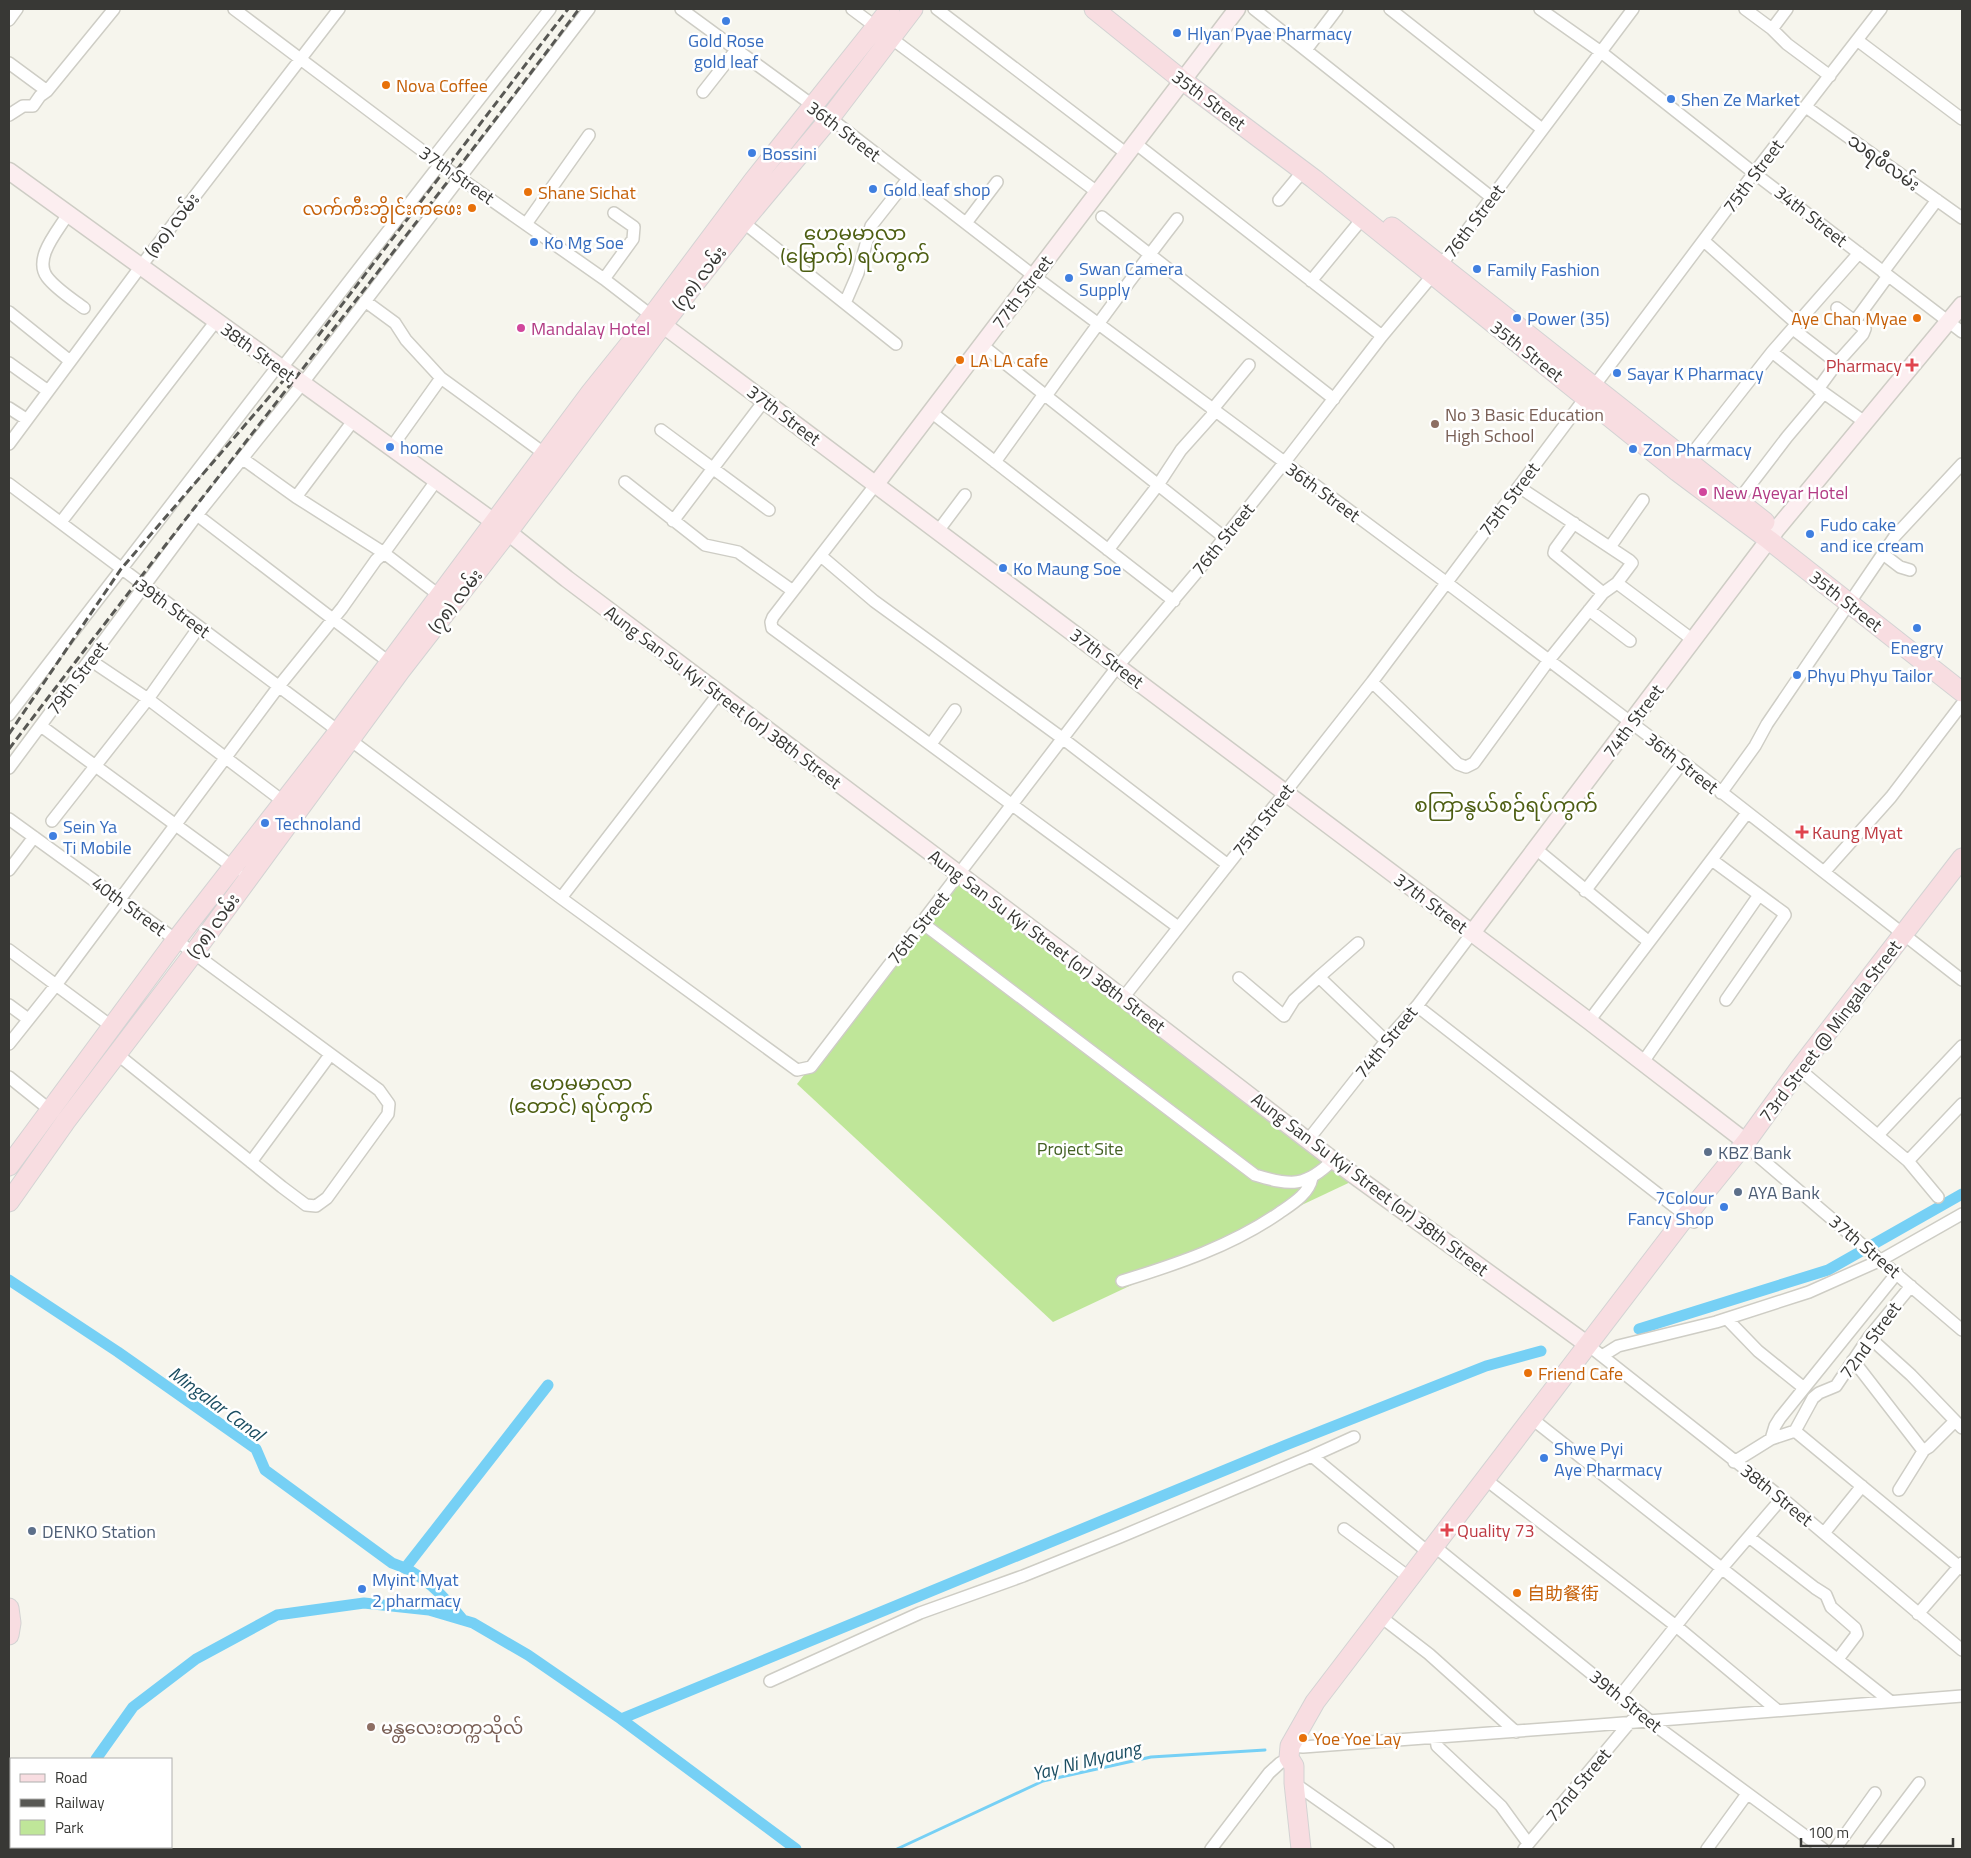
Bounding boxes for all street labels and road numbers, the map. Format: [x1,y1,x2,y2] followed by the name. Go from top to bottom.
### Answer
[1166,63,1252,137] street label: 35th Street
[801,94,887,168] street label: 36th Street
[1841,127,1926,199] street label: သရဖီလမ်း
[1716,133,1790,219] street label: 75th Street
[414,139,501,211] street label: 37th Street
[1437,178,1511,264] street label: 76th Street
[1769,179,1854,254] street label: 34th Street
[138,187,206,263] street label: (၈၀) လမ်း
[665,240,734,317] street label: (၇၈) လမ်း
[985,249,1059,335] street label: 77th Street
[1485,314,1570,389] street label: 35th Street
[215,316,301,389] street label: 38th Street
[741,378,827,452] street label: 37th Street
[1280,456,1366,529] street label: 36th Street
[1472,456,1546,542] street label: 75th Street
[1185,496,1261,581] street label: 76th Street
[421,563,490,640] street label: (၇၈) လမ်း
[1804,564,1889,639] street label: 35th Street
[130,572,216,645] street label: 39th Street
[599,599,848,796] street label: Aung San Su Kyi Street (or) 38th Street
[1064,621,1150,695] street label: 37th Street
[40,635,114,721] street label: 79th Street
[1596,678,1670,764] street label: 74th Street
[1640,726,1725,801] street label: 36th Street
[1226,777,1301,862] street label: 75th Street
[923,843,1172,1040] street label: Aung San Su Kyi Street (or) 38th Street
[1388,866,1474,940] street label: 37th Street
[86,870,172,943] street label: 40th Street
[881,885,956,970] street label: 76th Street
[180,888,248,966] street label: (၇၈) လမ်း
[1752,934,1908,1128] street label: 73rd Street @ Mingala Street
[1348,999,1424,1084] street label: 74th Street
[1246,1086,1495,1283] street label: Aung San Su Kyi Street (or) 38th Street
[1823,1208,1907,1285] street label: 37th Street
[1833,1295,1908,1384] street label: 72nd Street
[1735,1457,1820,1533] street label: 38th Street
[1584,1663,1669,1739] street label: 39th Street
[1539,1741,1618,1828] street label: 72nd Street

